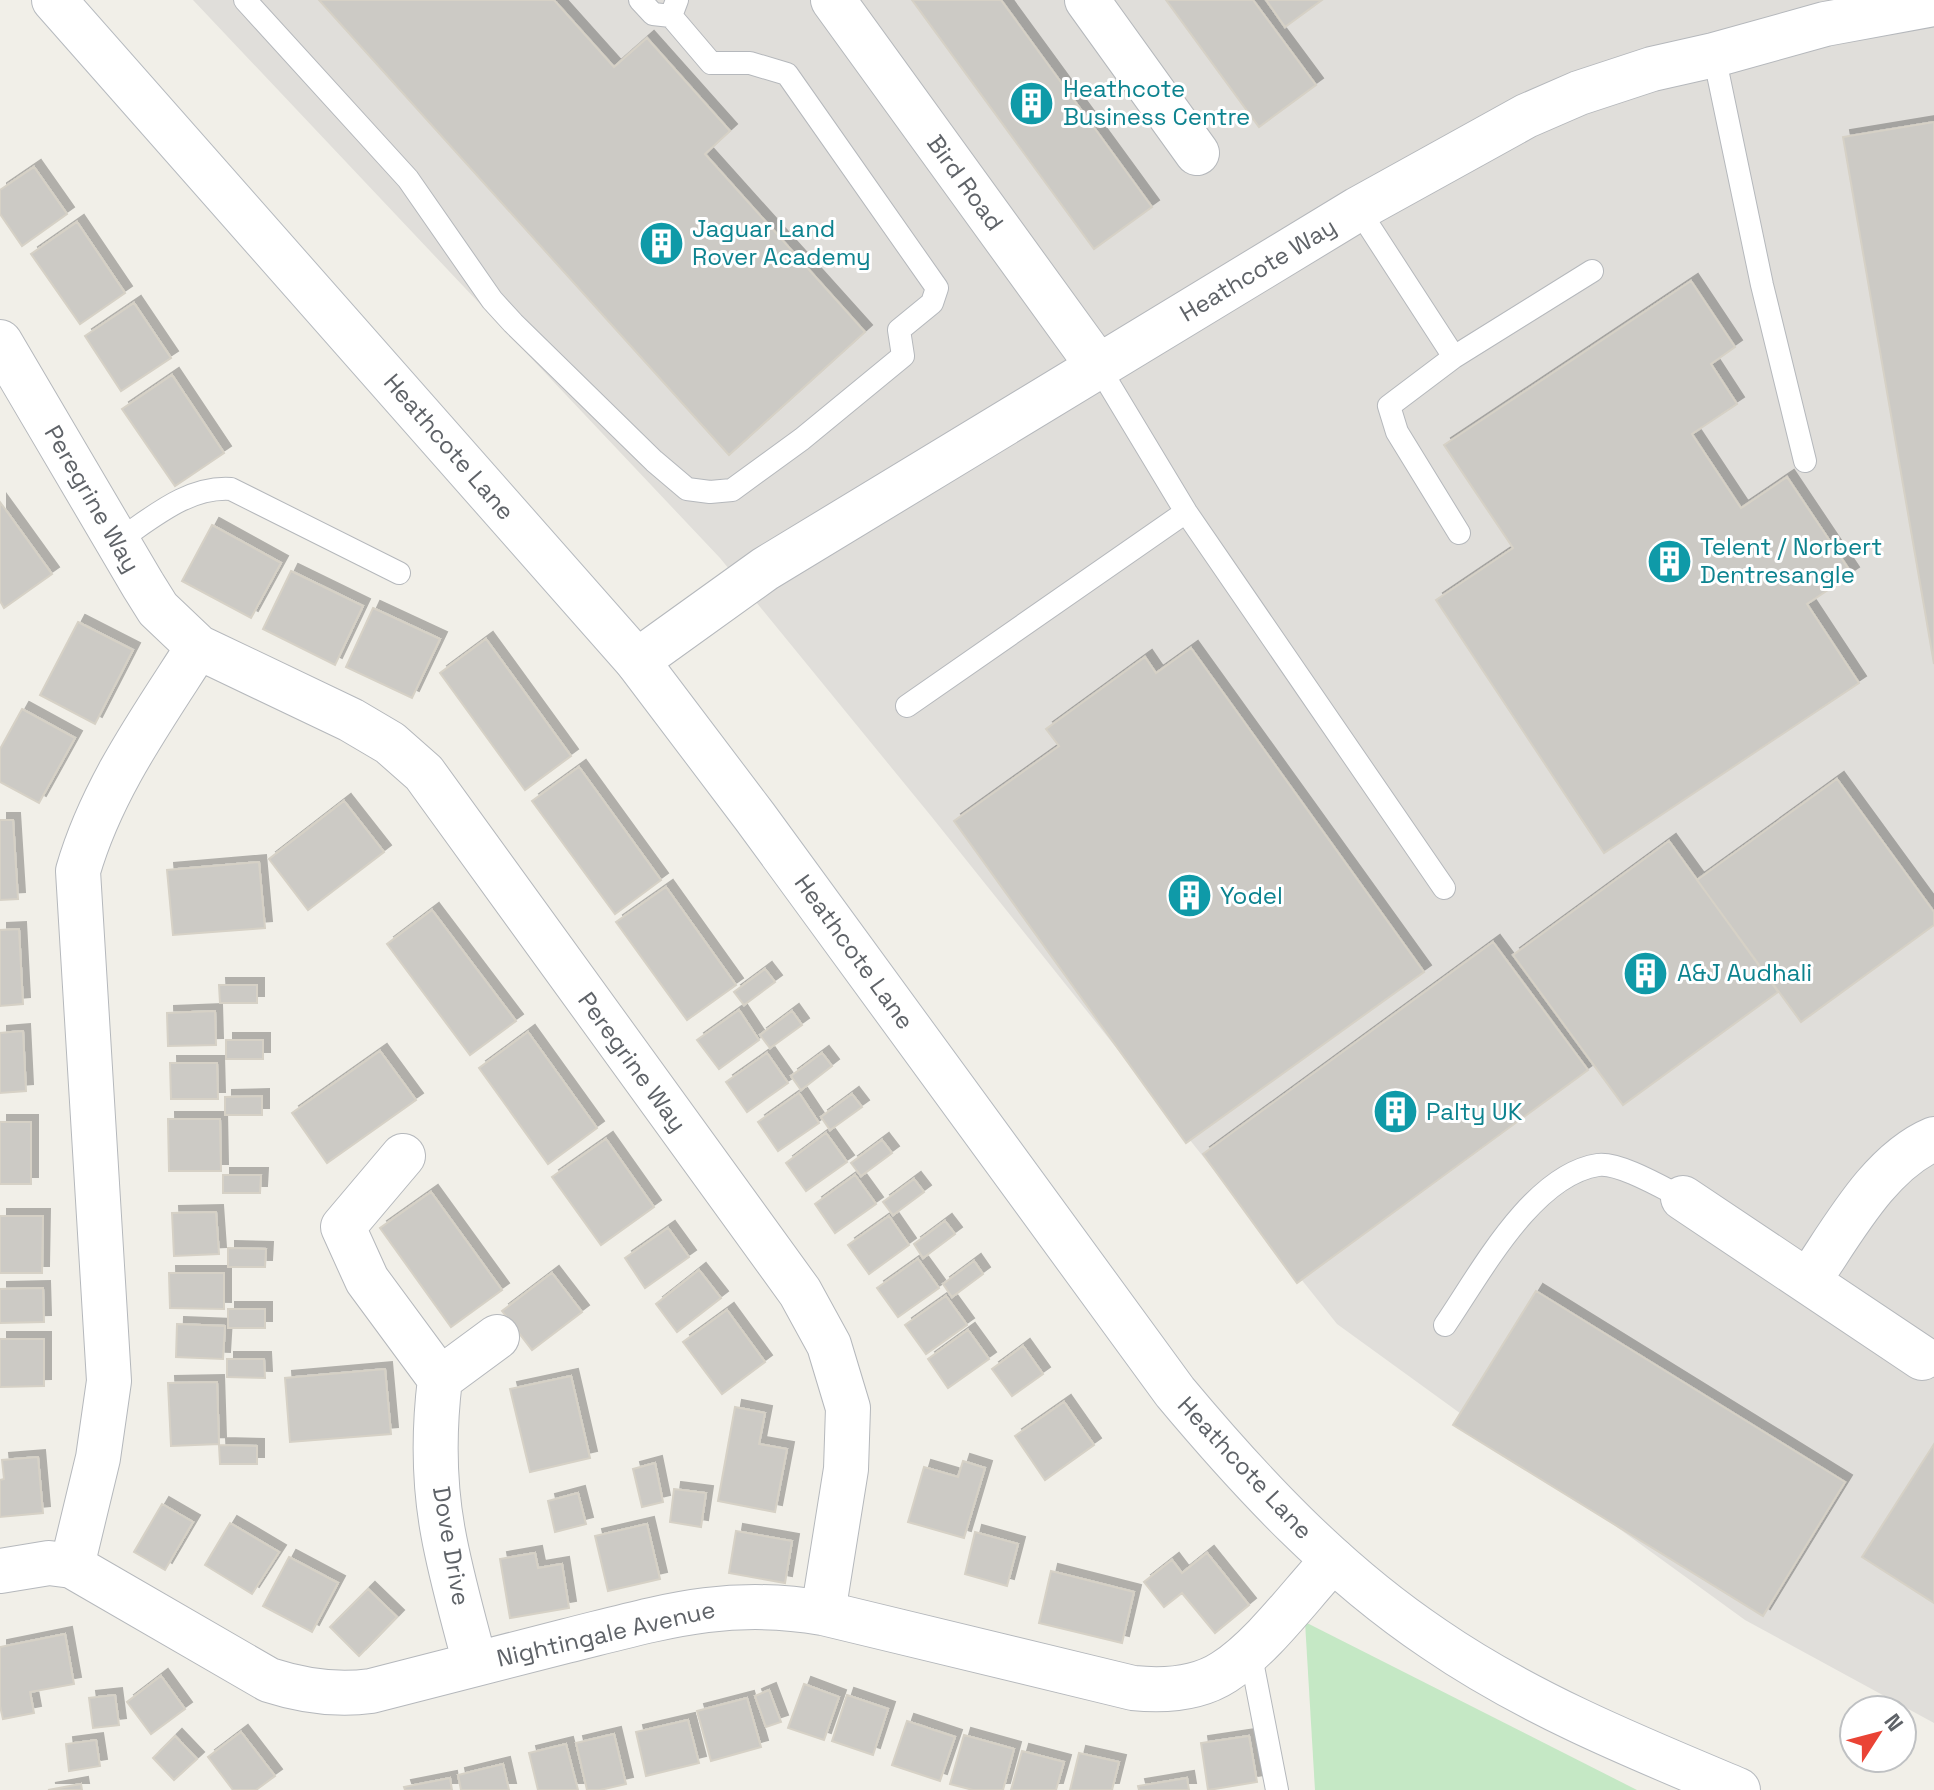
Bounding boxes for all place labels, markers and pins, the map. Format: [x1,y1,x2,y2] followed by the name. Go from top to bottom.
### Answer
[1063,73,1250,132] place label: Heathcote Business Centre
[1008,79,1056,127] building icon: Heathcote Business Centre
[692,213,871,272] place label: Jaguar Land Rover Academy
[637,219,685,267] building icon: Jaguar Land Rover Academy
[1700,531,1882,590] place label: Telent / Norbert Dentresangle
[1645,537,1693,585] building icon: Telent / Norbert Dentresangle
[1165,872,1213,920] building icon: Yodel
[1220,880,1283,911] place label: Yodel
[1622,949,1670,997] building icon: A&J Audhali
[1677,957,1812,988] place label: A&J Audhali
[1371,1088,1419,1136] building icon: Palty UK
[1426,1096,1523,1127] place label: Palty UK

